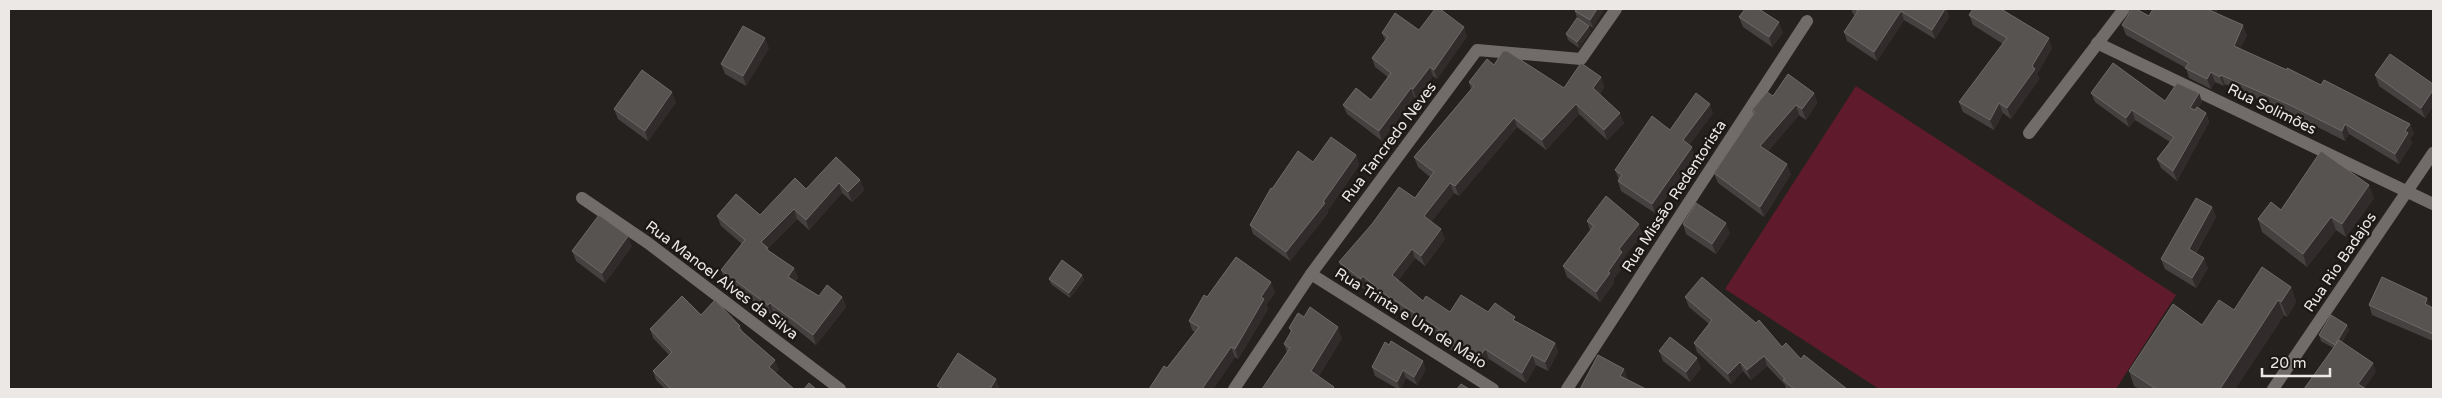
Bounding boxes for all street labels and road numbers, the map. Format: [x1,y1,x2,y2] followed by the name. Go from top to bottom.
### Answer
[1338,78,1440,206] street label: Rua Tancredo Neves
[2225,80,2319,138] street label: Rua Solimões
[1618,117,1730,275] street label: Rua Missão Redentorista
[2300,209,2380,315] street label: Rua Rio Badajos
[642,217,802,343] street label: Rua Manoel Alves da Silva
[1332,264,1490,372] street label: Rua Trinta e Um de Maio

